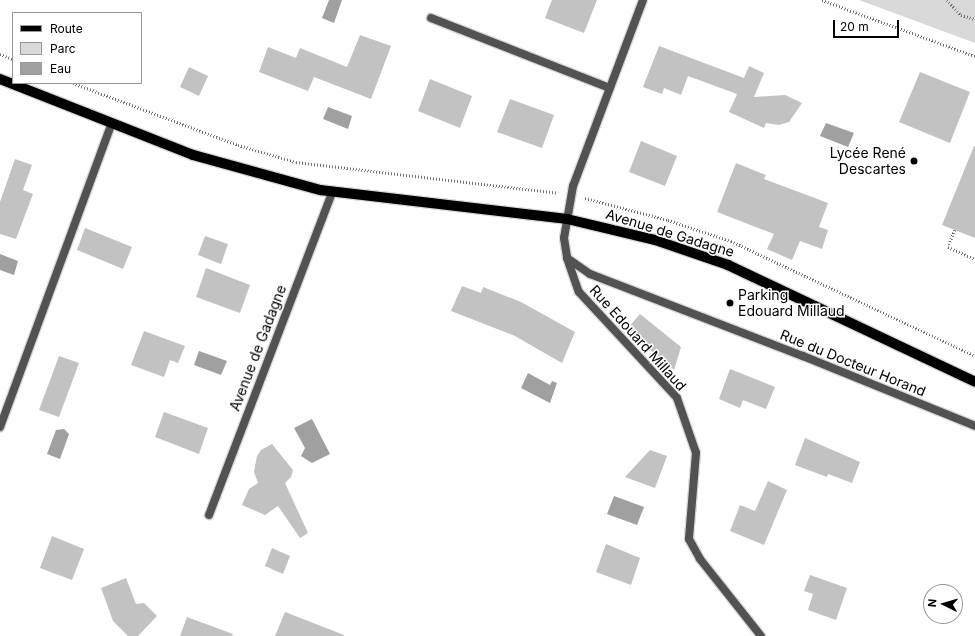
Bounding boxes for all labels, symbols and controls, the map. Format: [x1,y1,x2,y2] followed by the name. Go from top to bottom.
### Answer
[12,12,142,84] legend
[835,12,901,38] scale bar
[840,19,869,34] text: 20 m
[50,21,83,36] text: Route
[50,41,76,56] text: Parc
[50,61,71,76] text: Eau
[830,145,906,178] place label: Lycée René Descartes
[909,156,919,166] marker: Lycée René Descartes
[604,205,736,261] street label: Avenue de Gadagne
[586,282,690,394] street label: Rue Edouard Millaud
[226,283,290,413] street label: Avenue de Gadagne
[738,287,845,320] place label: Parking Edouard Millaud
[725,298,735,308] marker: Parking Edouard Millaud
[778,326,928,400] street label: Rue du Docteur Horand
[923,584,963,624] north arrow
[925,598,939,608] text: N

